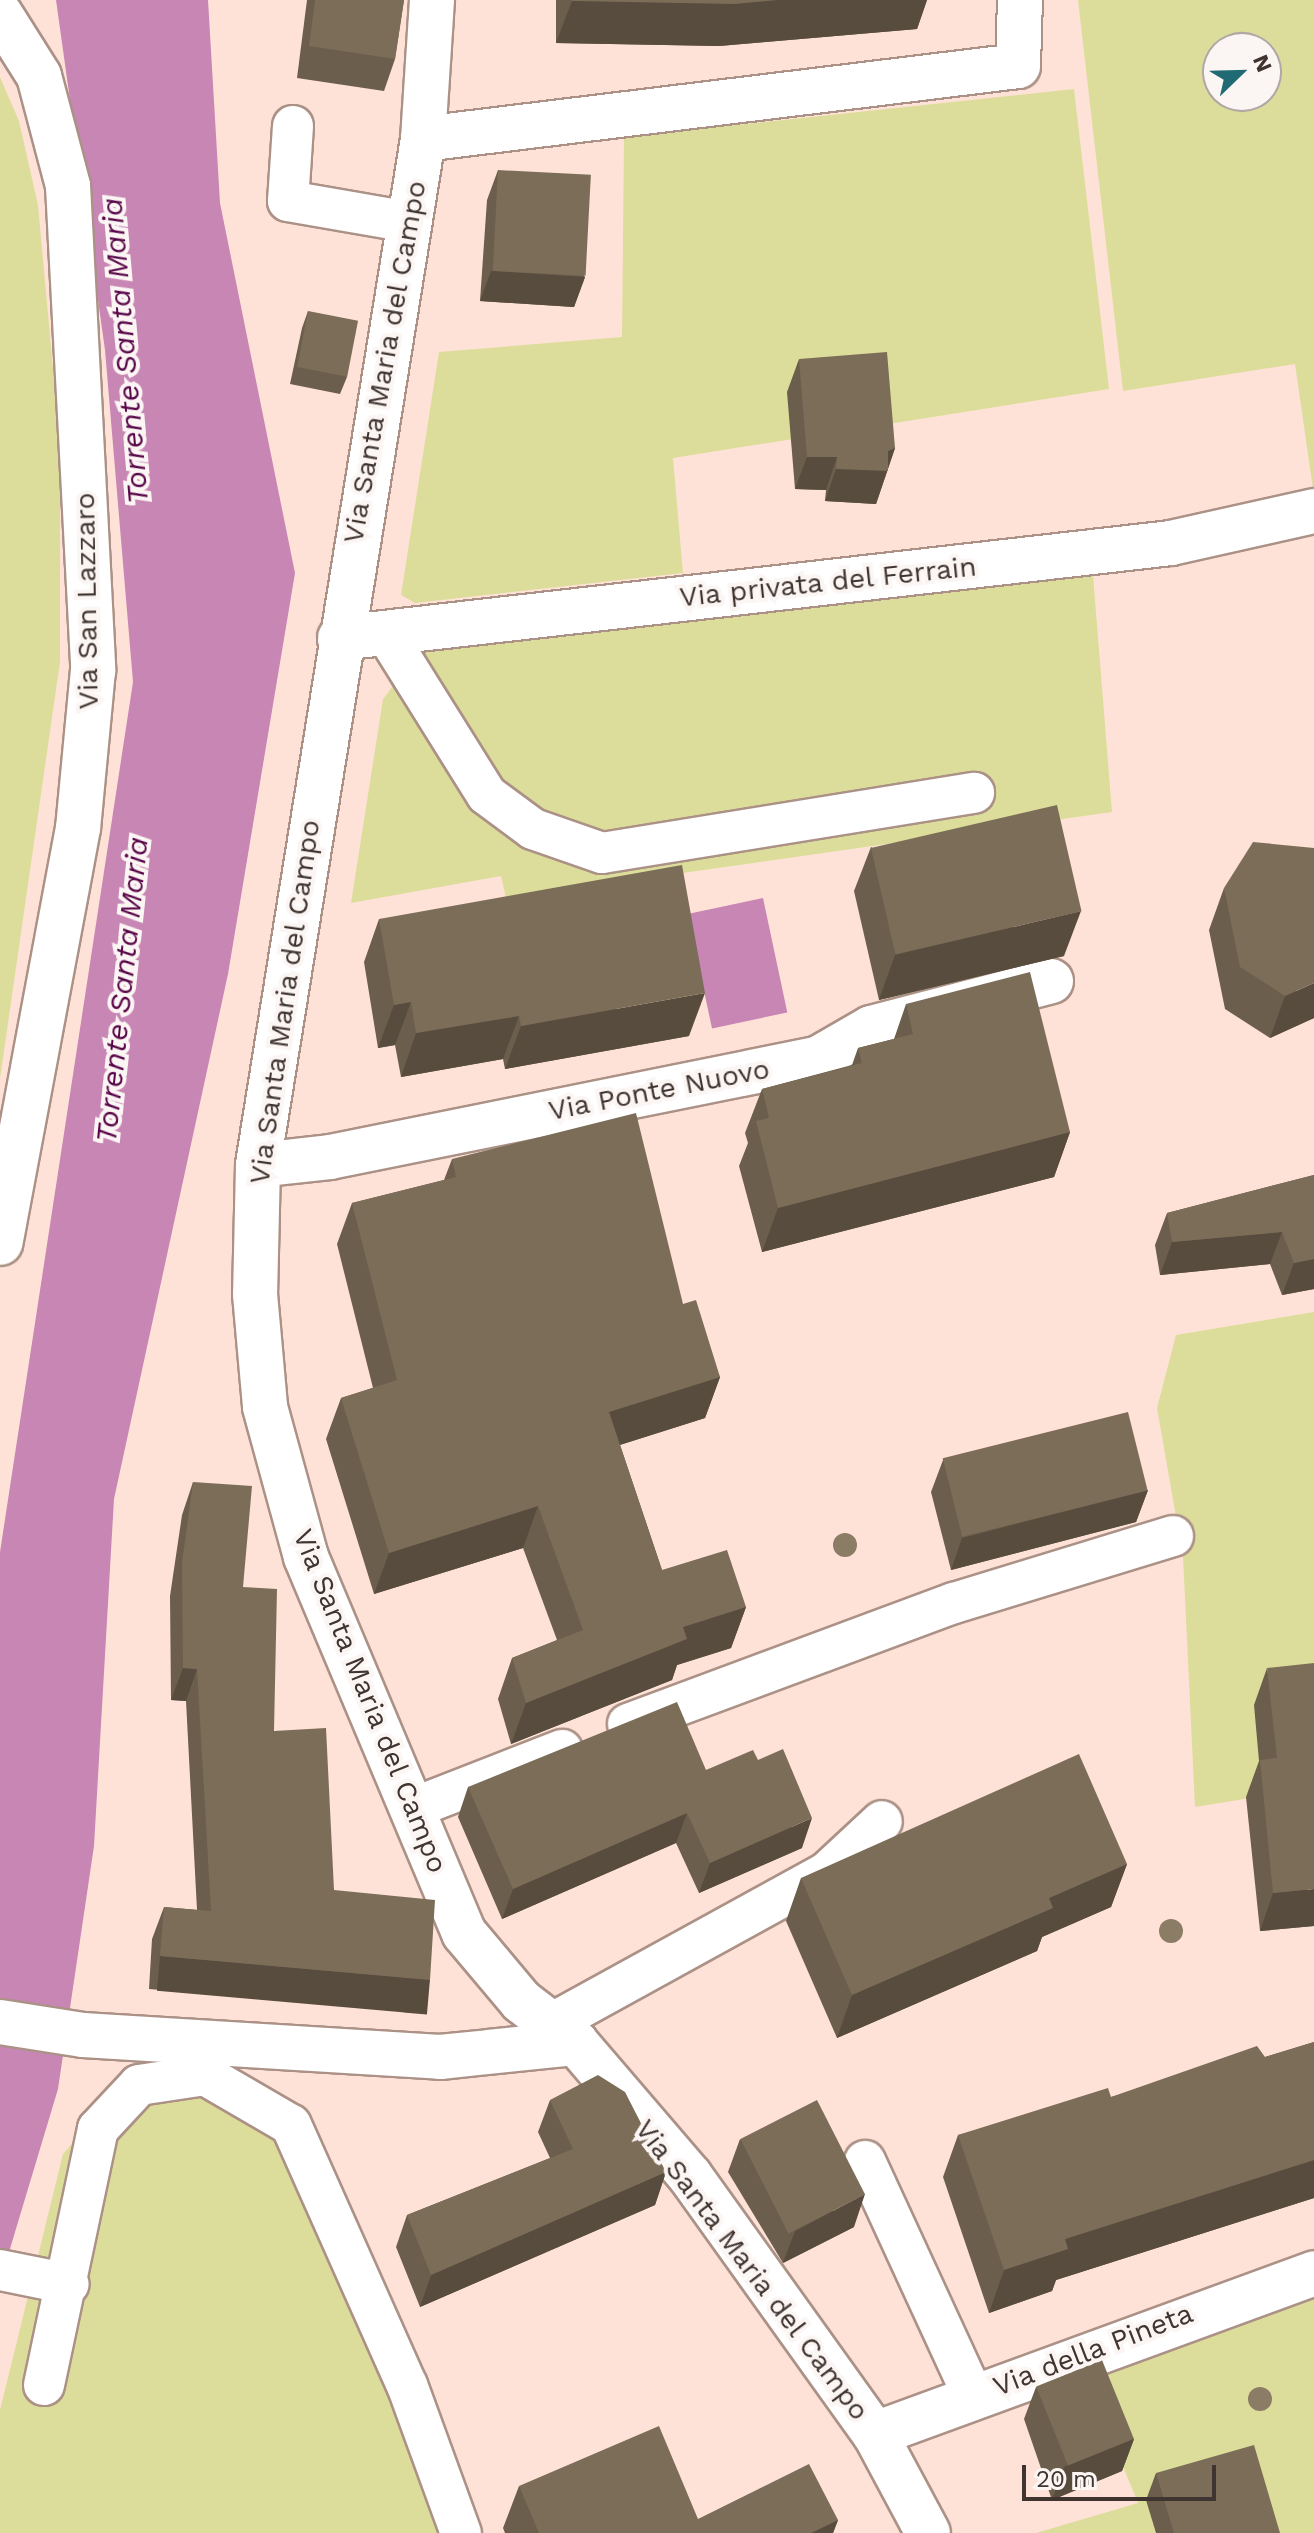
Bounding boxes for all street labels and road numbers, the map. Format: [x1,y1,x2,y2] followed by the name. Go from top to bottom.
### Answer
[336,177,434,547] street label: Via Santa Maria del Campo
[68,492,106,710] street label: Via San Lazzaro
[677,550,979,614] street label: Via privata del Ferrain
[243,816,327,1188] street label: Via Santa Maria del Campo
[545,1052,773,1128] street label: Via Ponte Nuovo
[285,1523,455,1879] street label: Via Santa Maria del Campo
[627,2112,877,2428] street label: Via Santa Maria del Campo
[988,2296,1198,2404] street label: Via della Pineta

